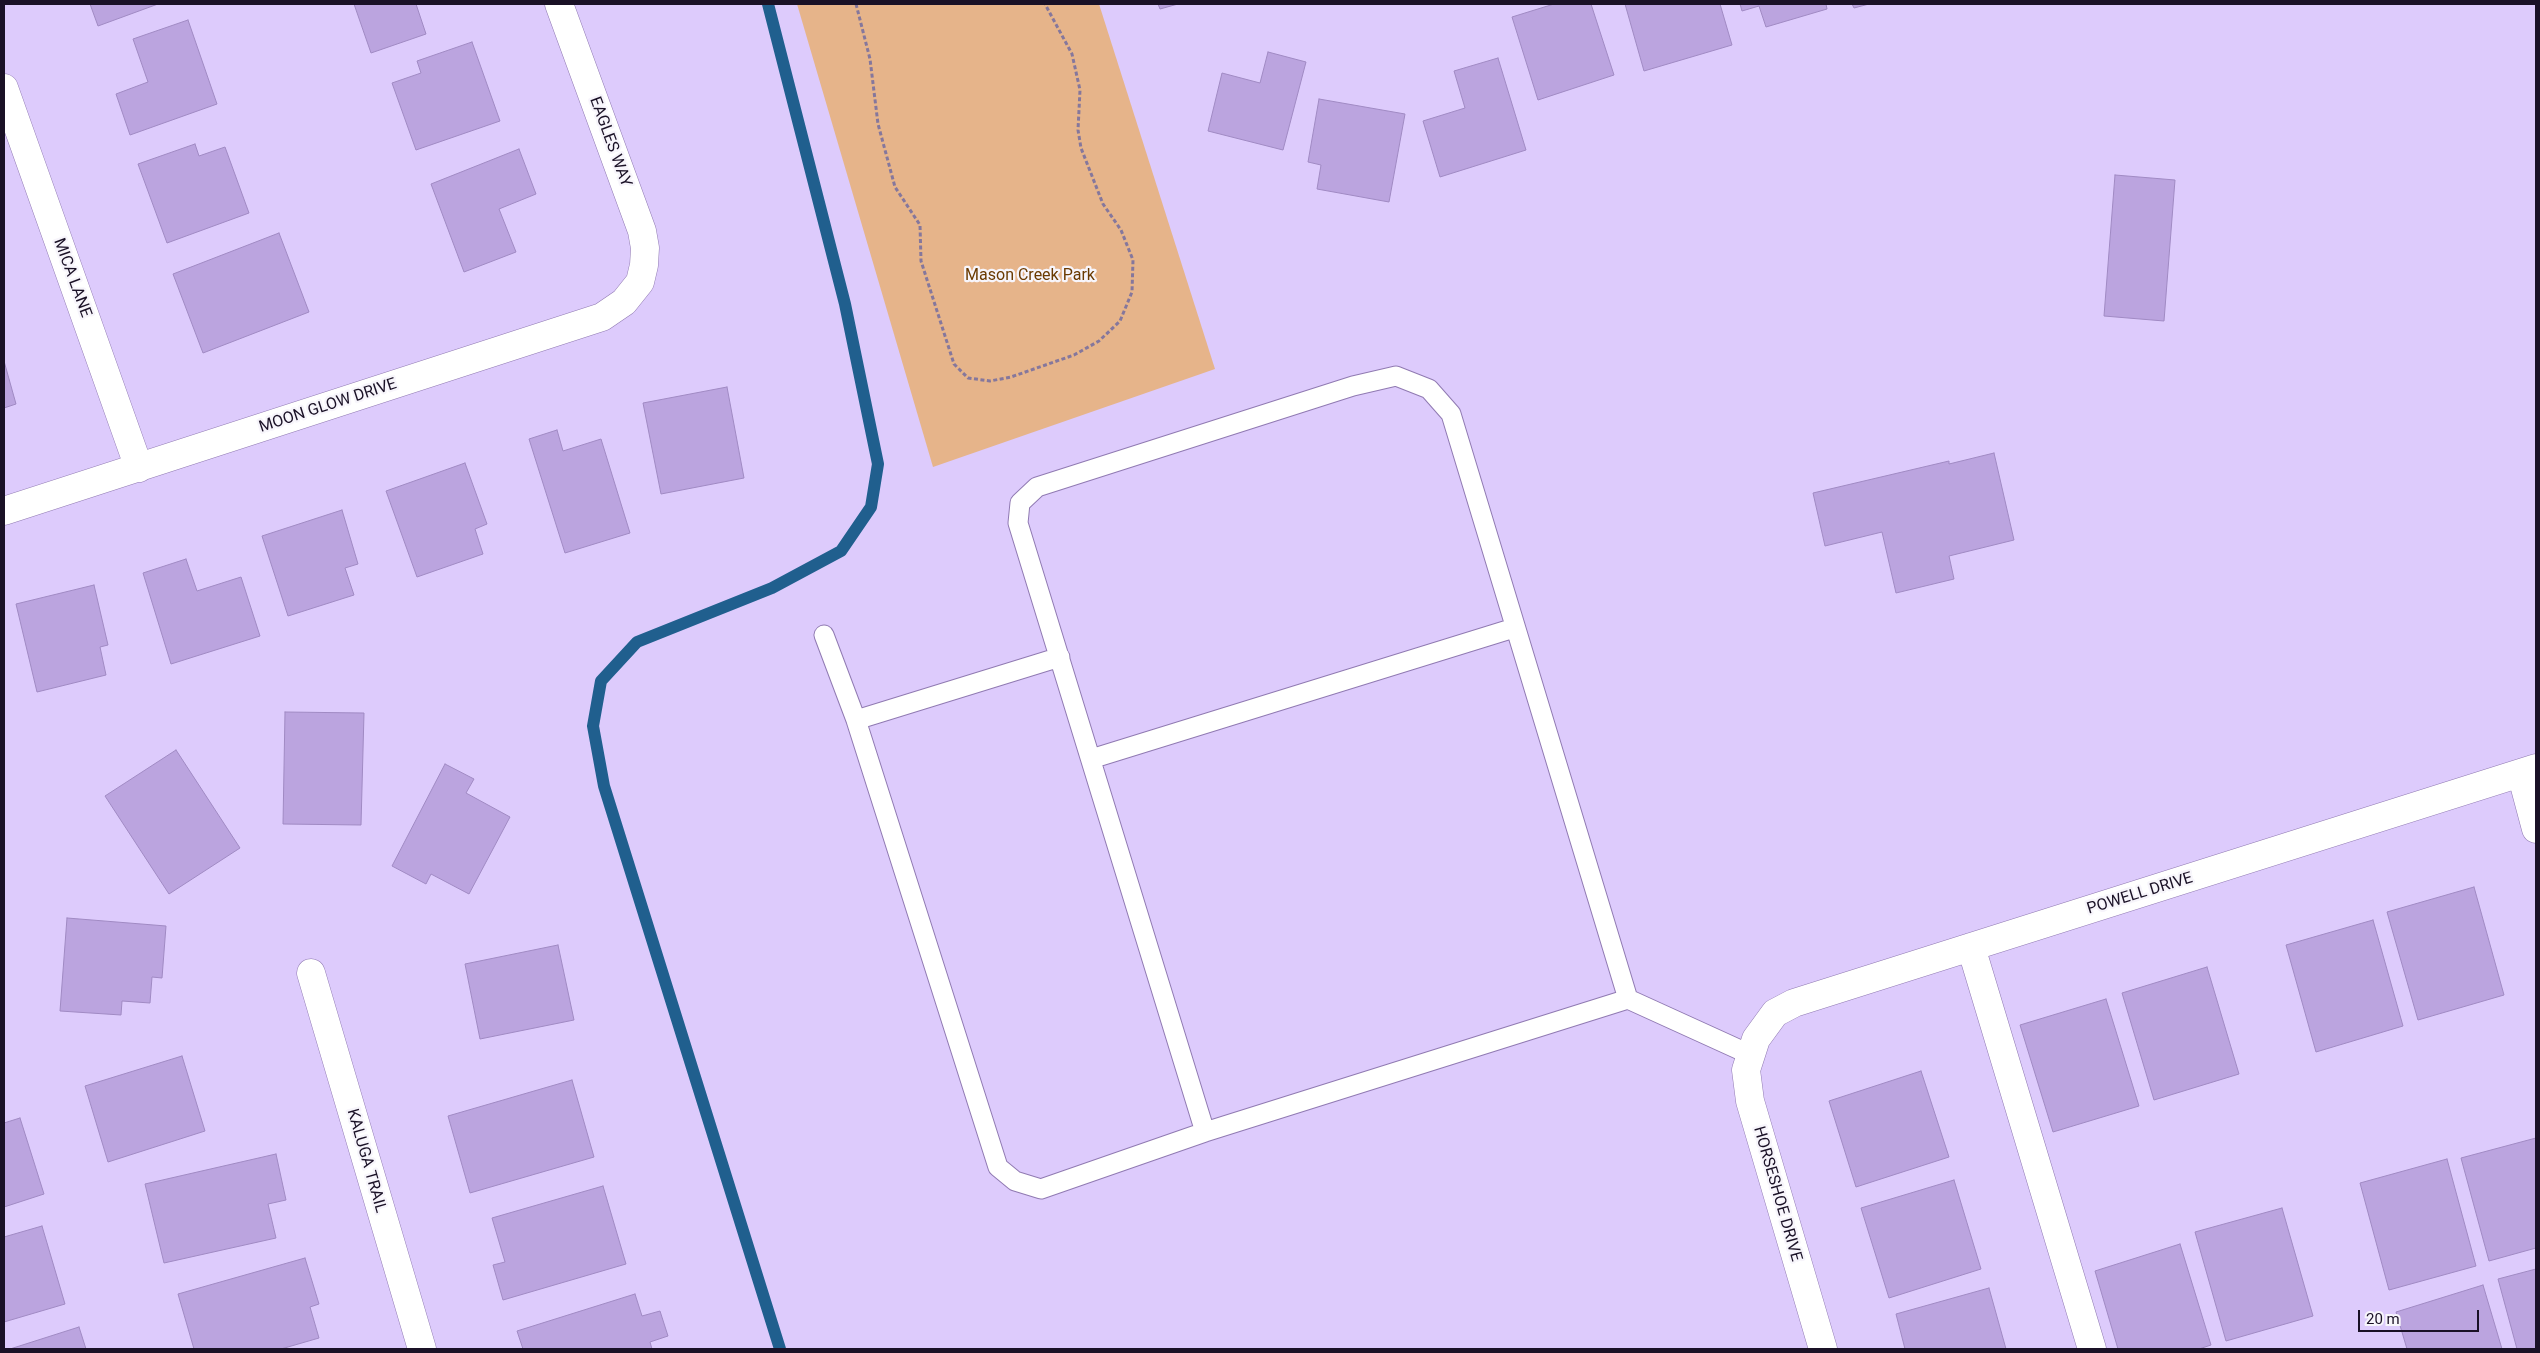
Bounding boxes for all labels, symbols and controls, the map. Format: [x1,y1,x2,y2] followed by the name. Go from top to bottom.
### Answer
[585,94,635,190] street label: EAGLES WAY
[49,236,95,320] street label: MICA LANE
[965,266,1095,286] park label: Mason Creek Park
[257,375,399,437] street label: MOON GLOW DRIVE
[2085,869,2195,919] street label: POWELL DRIVE
[342,1107,390,1215] street label: KALUGA TRAIL
[1748,1124,1806,1264] street label: HORSESHOE DRIVE
[2360,1300,2481,1332] scale bar
[2366,1310,2400,1328] text: 20 m

